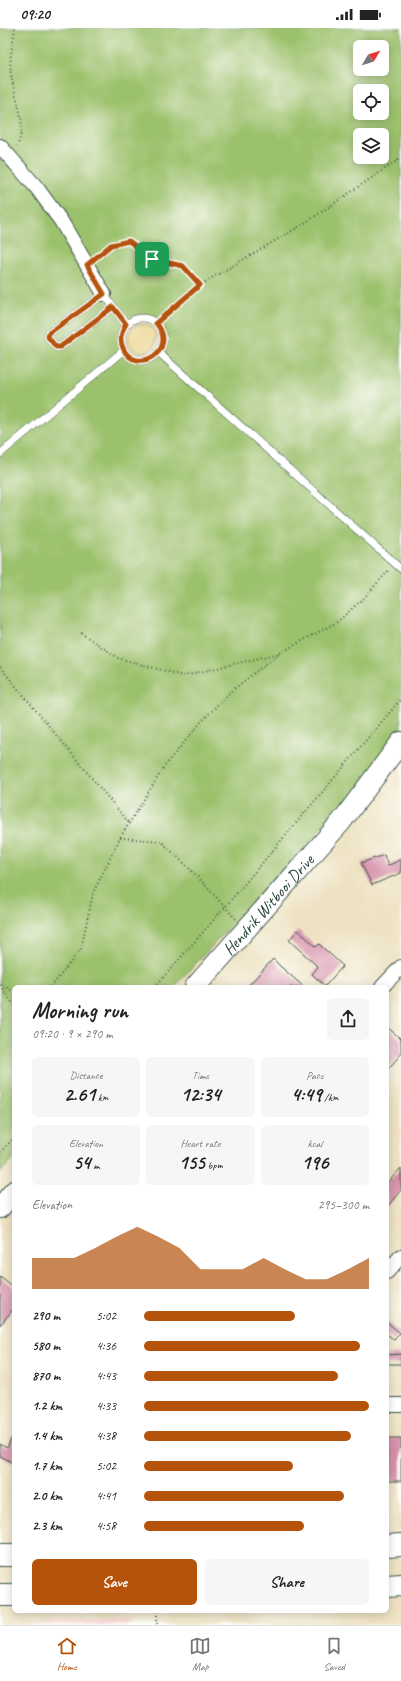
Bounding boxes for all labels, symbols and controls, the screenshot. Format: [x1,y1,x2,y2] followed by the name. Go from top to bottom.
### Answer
[20,5,50,24] text: 09:20
[353,40,389,76] north arrow
[353,40,389,164] map controls
[353,84,389,120] button: locate
[353,128,389,164] button: layers
[135,242,169,276] pin
[141,248,163,270] icon: arrive
[218,849,319,960] street label: Hendrik Witbooi Drive
[32,997,128,1025] text: Morning run
[327,998,369,1040] button: share
[32,1026,113,1042] text: 09:20 · 9 × 290 m
[70,1068,103,1082] text: Distance
[192,1068,209,1082] text: Time
[306,1068,323,1082] text: Pace
[64,1082,95,1107] text: 2.61
[181,1082,220,1107] text: 12:34
[291,1082,322,1107] text: 4:49
[95,1090,109,1104] text: km
[322,1090,339,1104] text: /km
[69,1136,103,1150] text: Elevation
[180,1136,221,1150] text: Heart rate
[308,1136,322,1150] text: kcal
[73,1150,91,1175] text: 54
[178,1150,205,1175] text: 155
[301,1150,328,1175] text: 196
[91,1158,99,1172] text: m
[205,1158,223,1172] text: bpm
[32,1197,72,1213] text: Elevation
[318,1197,369,1213] text: 295–300 m
[32,1308,60,1324] text: 290 m
[96,1308,116,1324] text: 5:02
[32,1338,60,1354] text: 580 m
[96,1338,116,1354] text: 4:36
[32,1368,60,1384] text: 870 m
[96,1368,116,1384] text: 4:43
[32,1398,62,1414] text: 1.2 km
[96,1398,116,1414] text: 4:33
[32,1428,62,1444] text: 1.4 km
[96,1428,116,1444] text: 4:38
[32,1458,62,1474] text: 1.7 km
[96,1458,116,1474] text: 5:02
[32,1488,62,1504] text: 2.0 km
[96,1488,116,1504] text: 4:41
[32,1518,62,1534] text: 2.3 km
[96,1518,116,1534] text: 4:58
[32,1559,197,1605] button: Save
[205,1559,369,1605] button: Share
[56,1635,78,1673] tab: Home
[189,1635,211,1673] tab: Map
[323,1635,345,1673] tab: Saved

